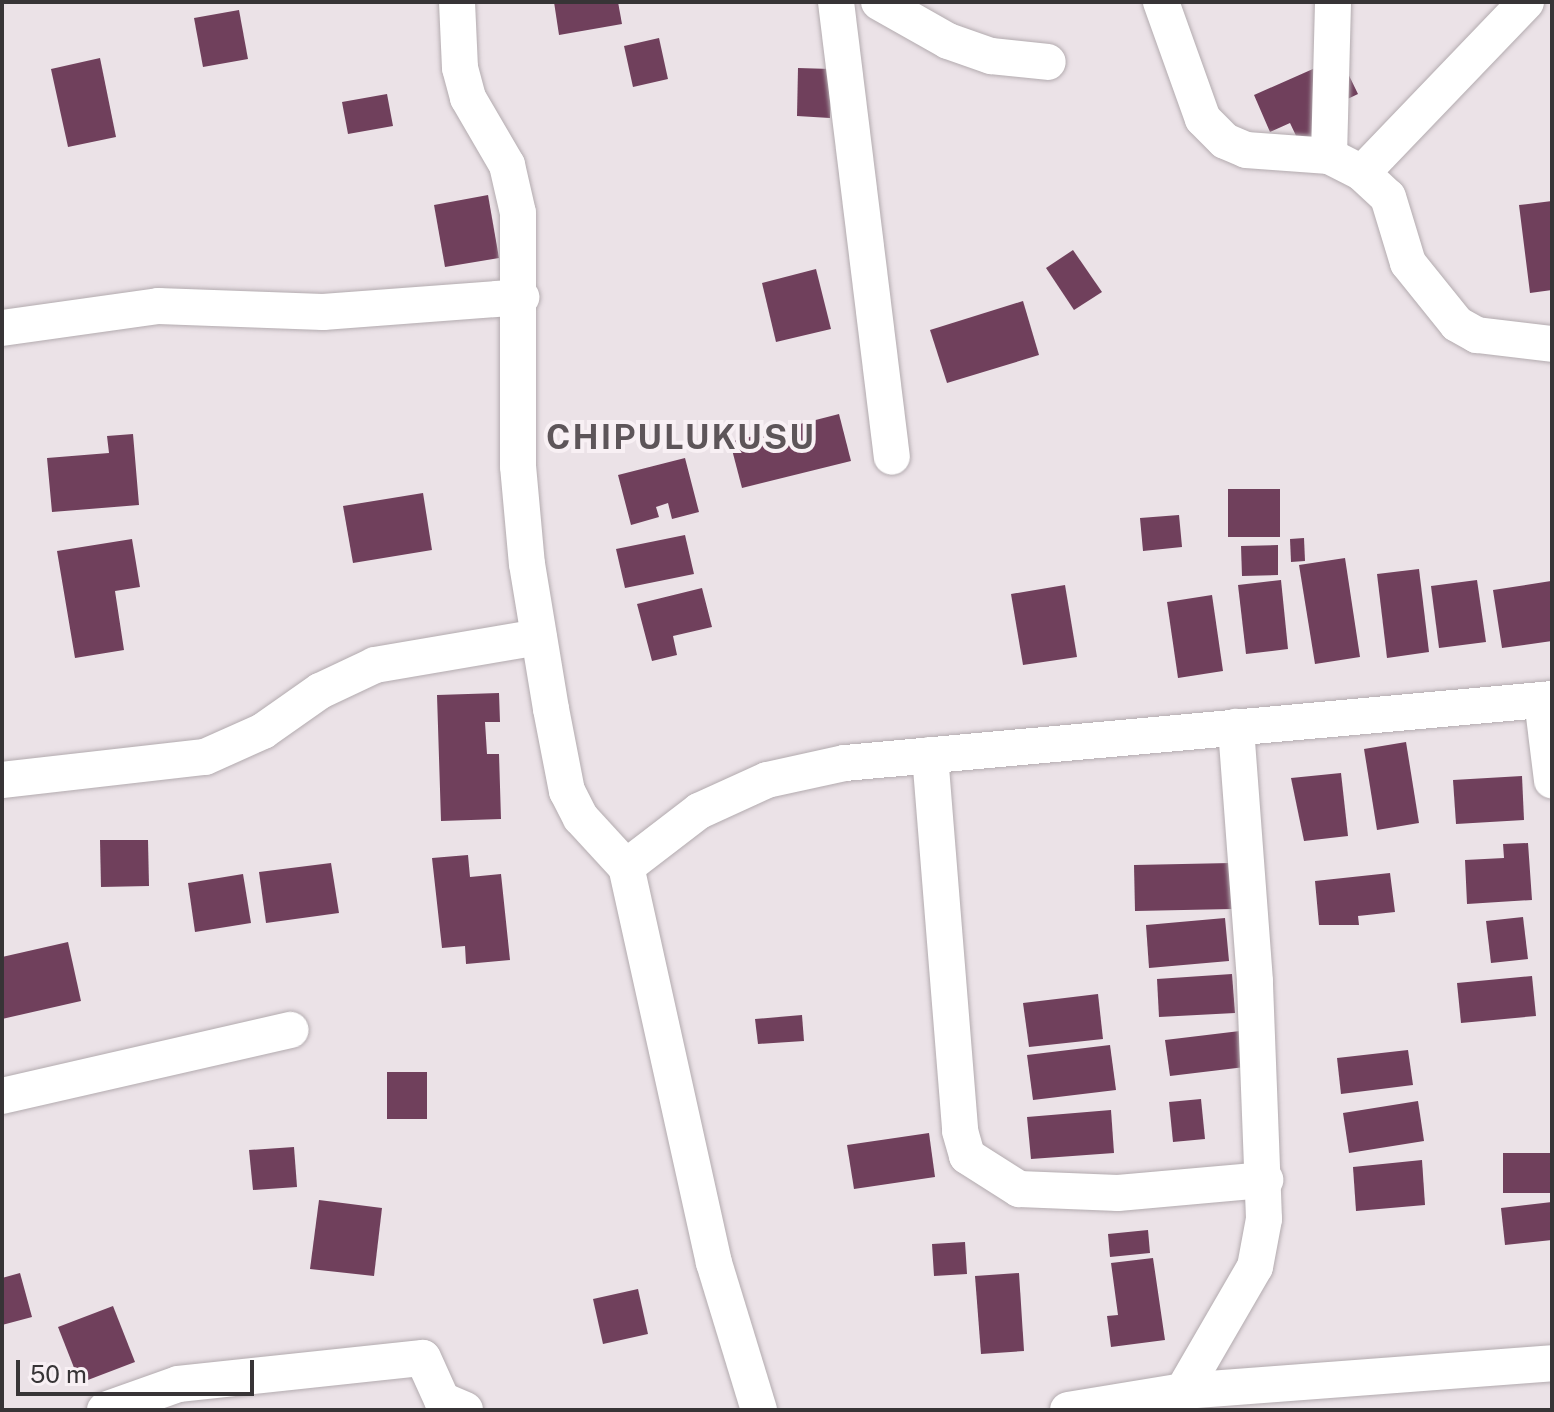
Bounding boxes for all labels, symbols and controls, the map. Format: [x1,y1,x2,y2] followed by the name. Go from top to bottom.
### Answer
[546,418,816,458] district label: CHIPULUKUSU
[20,1344,258,1394] scale bar
[30,1360,87,1388] text: 50 m

